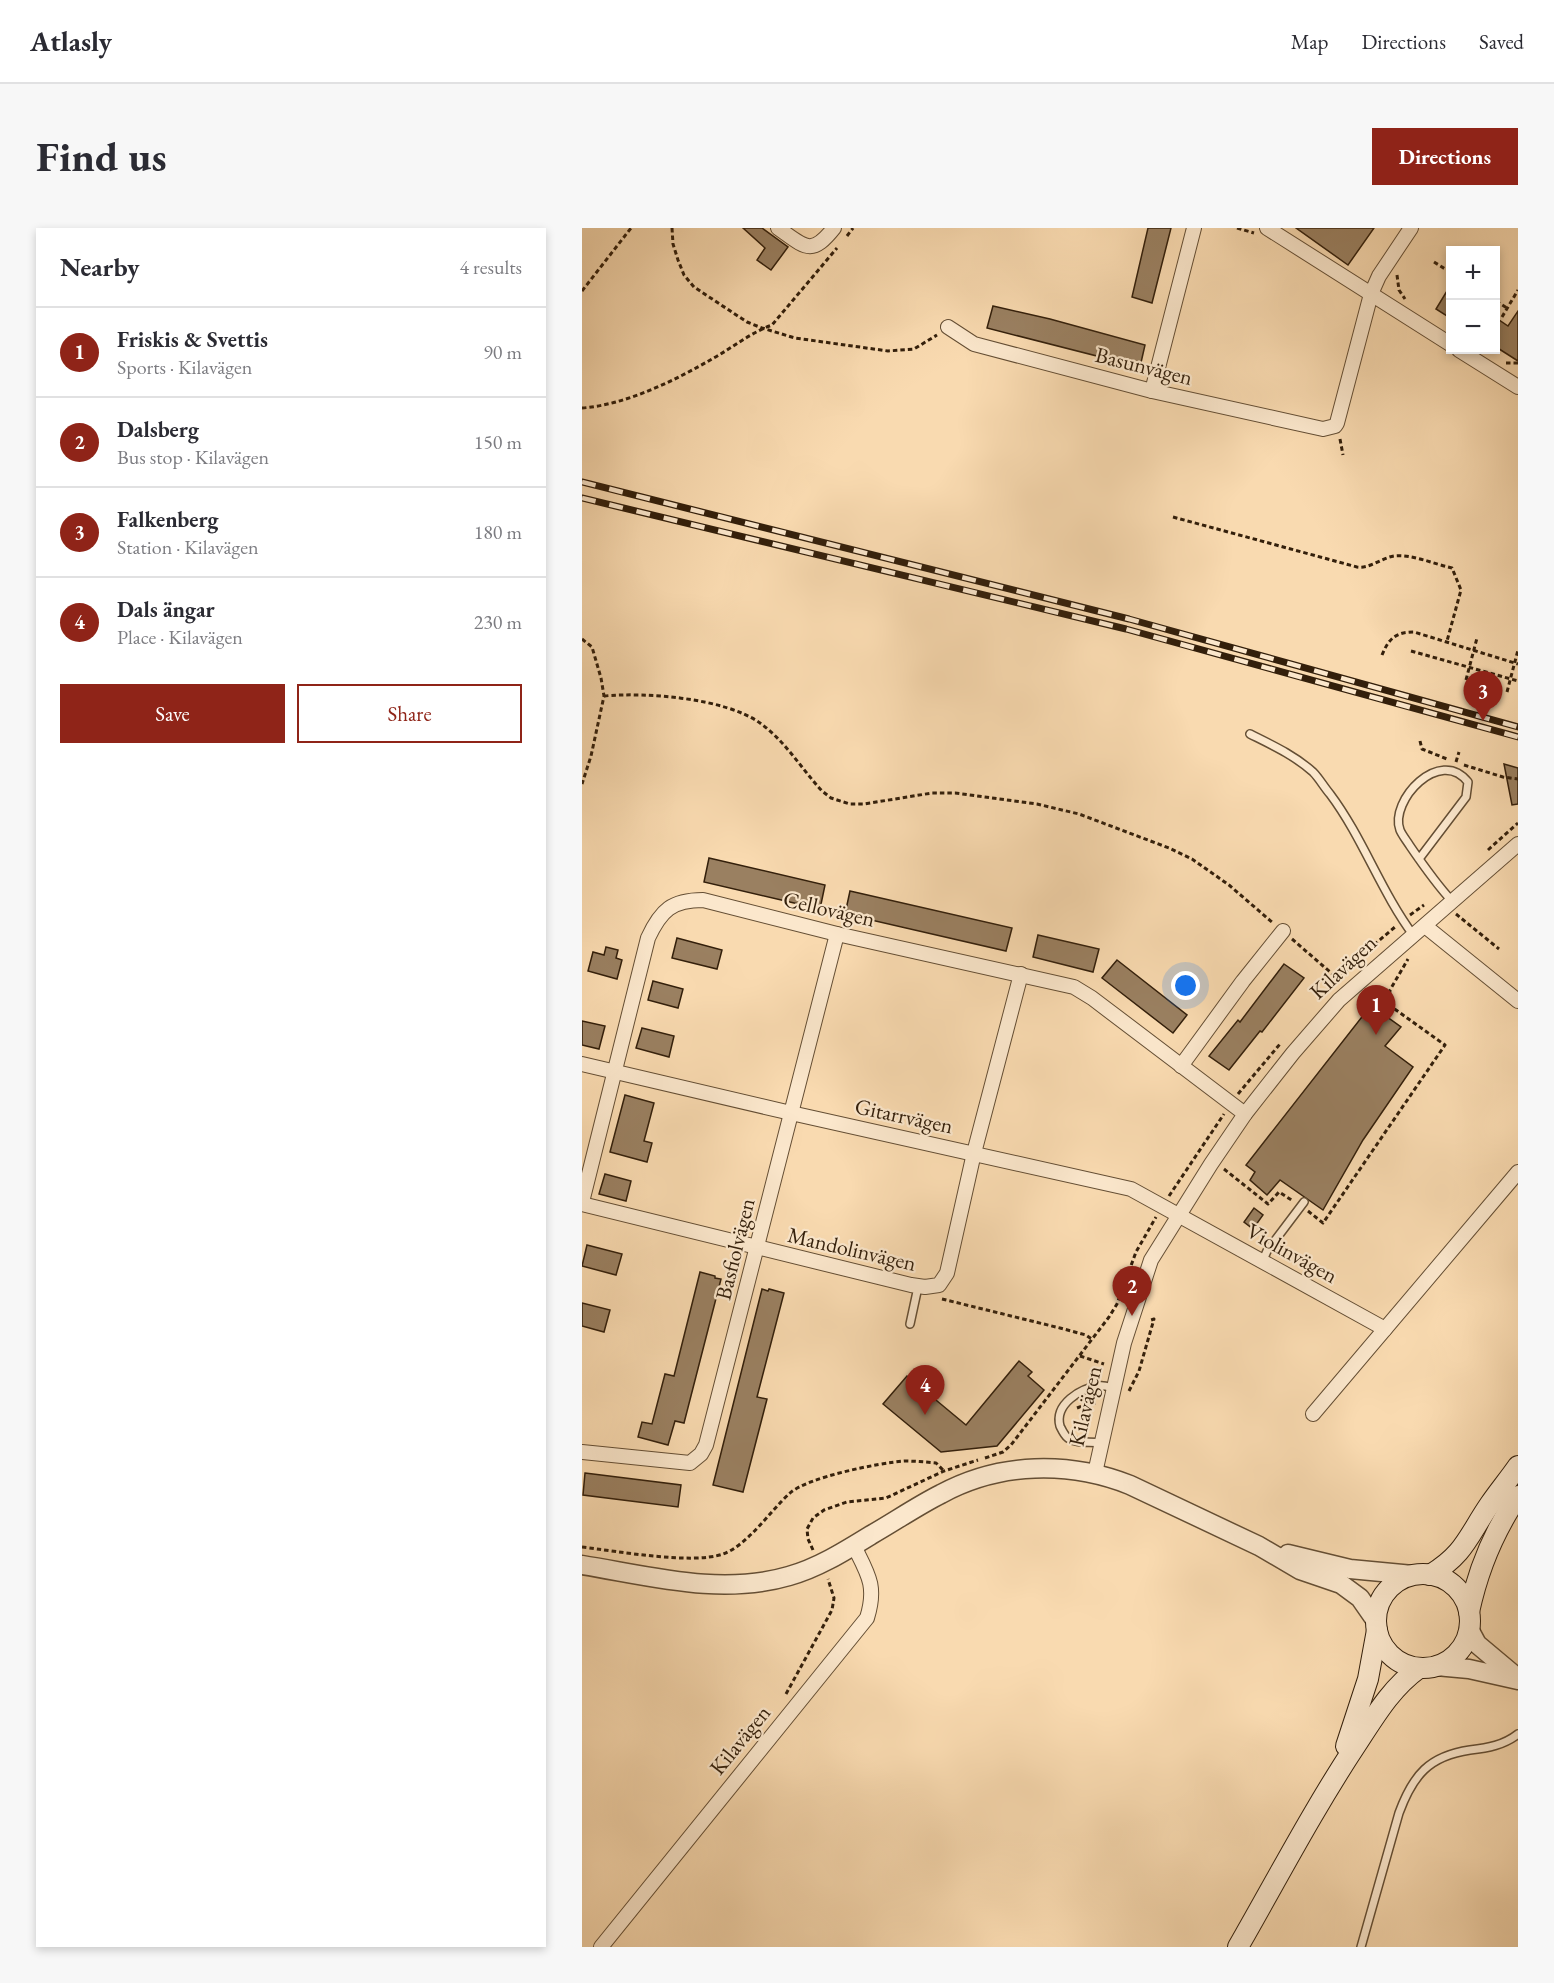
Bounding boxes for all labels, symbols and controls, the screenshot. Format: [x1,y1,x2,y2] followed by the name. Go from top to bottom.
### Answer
[30,23,112,59] text: Atlasly
[1291,28,1328,55] text: Map
[1361,28,1446,55] text: Directions
[1479,28,1524,55] text: Saved
[1372,128,1518,185] button: Directions
[36,129,167,184] text: Find us
[1446,246,1500,354] map controls
[1446,246,1500,300] button: +
[60,250,140,284] text: Nearby
[459,254,522,280] text: 4 results
[1446,300,1500,354] button: −
[117,325,268,354] text: Friskis & Svettis
[74,339,85,365] text: 1
[483,339,522,365] text: 90 m
[1092,340,1196,392] street label: Basunvägen
[117,354,252,380] text: Sports · Kilavägen
[117,415,199,444] text: Dalsberg
[74,429,85,455] text: 2
[474,429,522,455] text: 150 m
[117,444,269,470] text: Bus stop · Kilavägen
[117,505,219,534] text: Falkenberg
[74,519,85,545] text: 3
[474,519,522,545] text: 180 m
[117,534,259,560] text: Station · Kilavägen
[117,595,215,624] text: Dals ängar
[74,609,85,635] text: 4
[474,609,522,635] text: 230 m
[117,624,243,650] text: Place · Kilavägen
[1464,672,1502,721] pin: 3
[60,684,285,743] button: Save
[297,684,522,743] button: Share
[780,884,878,934] street label: Cellovägen
[1303,928,1383,1006] street label: Kilavägen
[1171,971,1200,1000] your location
[1356,986,1396,1035] pin: 1
[852,1091,956,1141] street label: Gitarrvägen
[708,1195,762,1303] street label: Basfiolvägen
[1241,1216,1343,1290] street label: Violinvägen
[785,1220,919,1278] street label: Mandolinvägen
[1112,1266,1152,1316] pin: 2
[1062,1362,1108,1449] street label: Kilavägen
[906,1366,944,1415] pin: 4
[703,1699,777,1781] street label: Kilavägen

